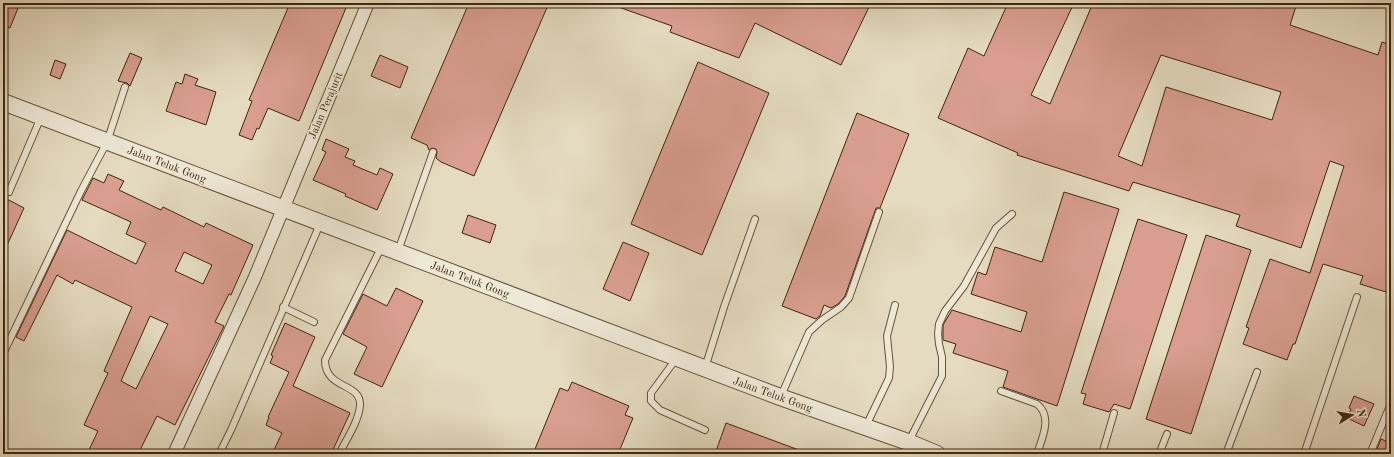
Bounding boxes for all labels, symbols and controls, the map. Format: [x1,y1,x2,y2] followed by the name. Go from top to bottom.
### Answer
[307,70,345,141] street label: Jalan Perajurit
[125,145,208,186] street label: Jalan Teluk Gong
[428,260,511,301] street label: Jalan Teluk Gong
[731,376,814,415] street label: Jalan Teluk Gong
[1332,395,1372,435] north arrow
[1354,408,1367,419] text: N

